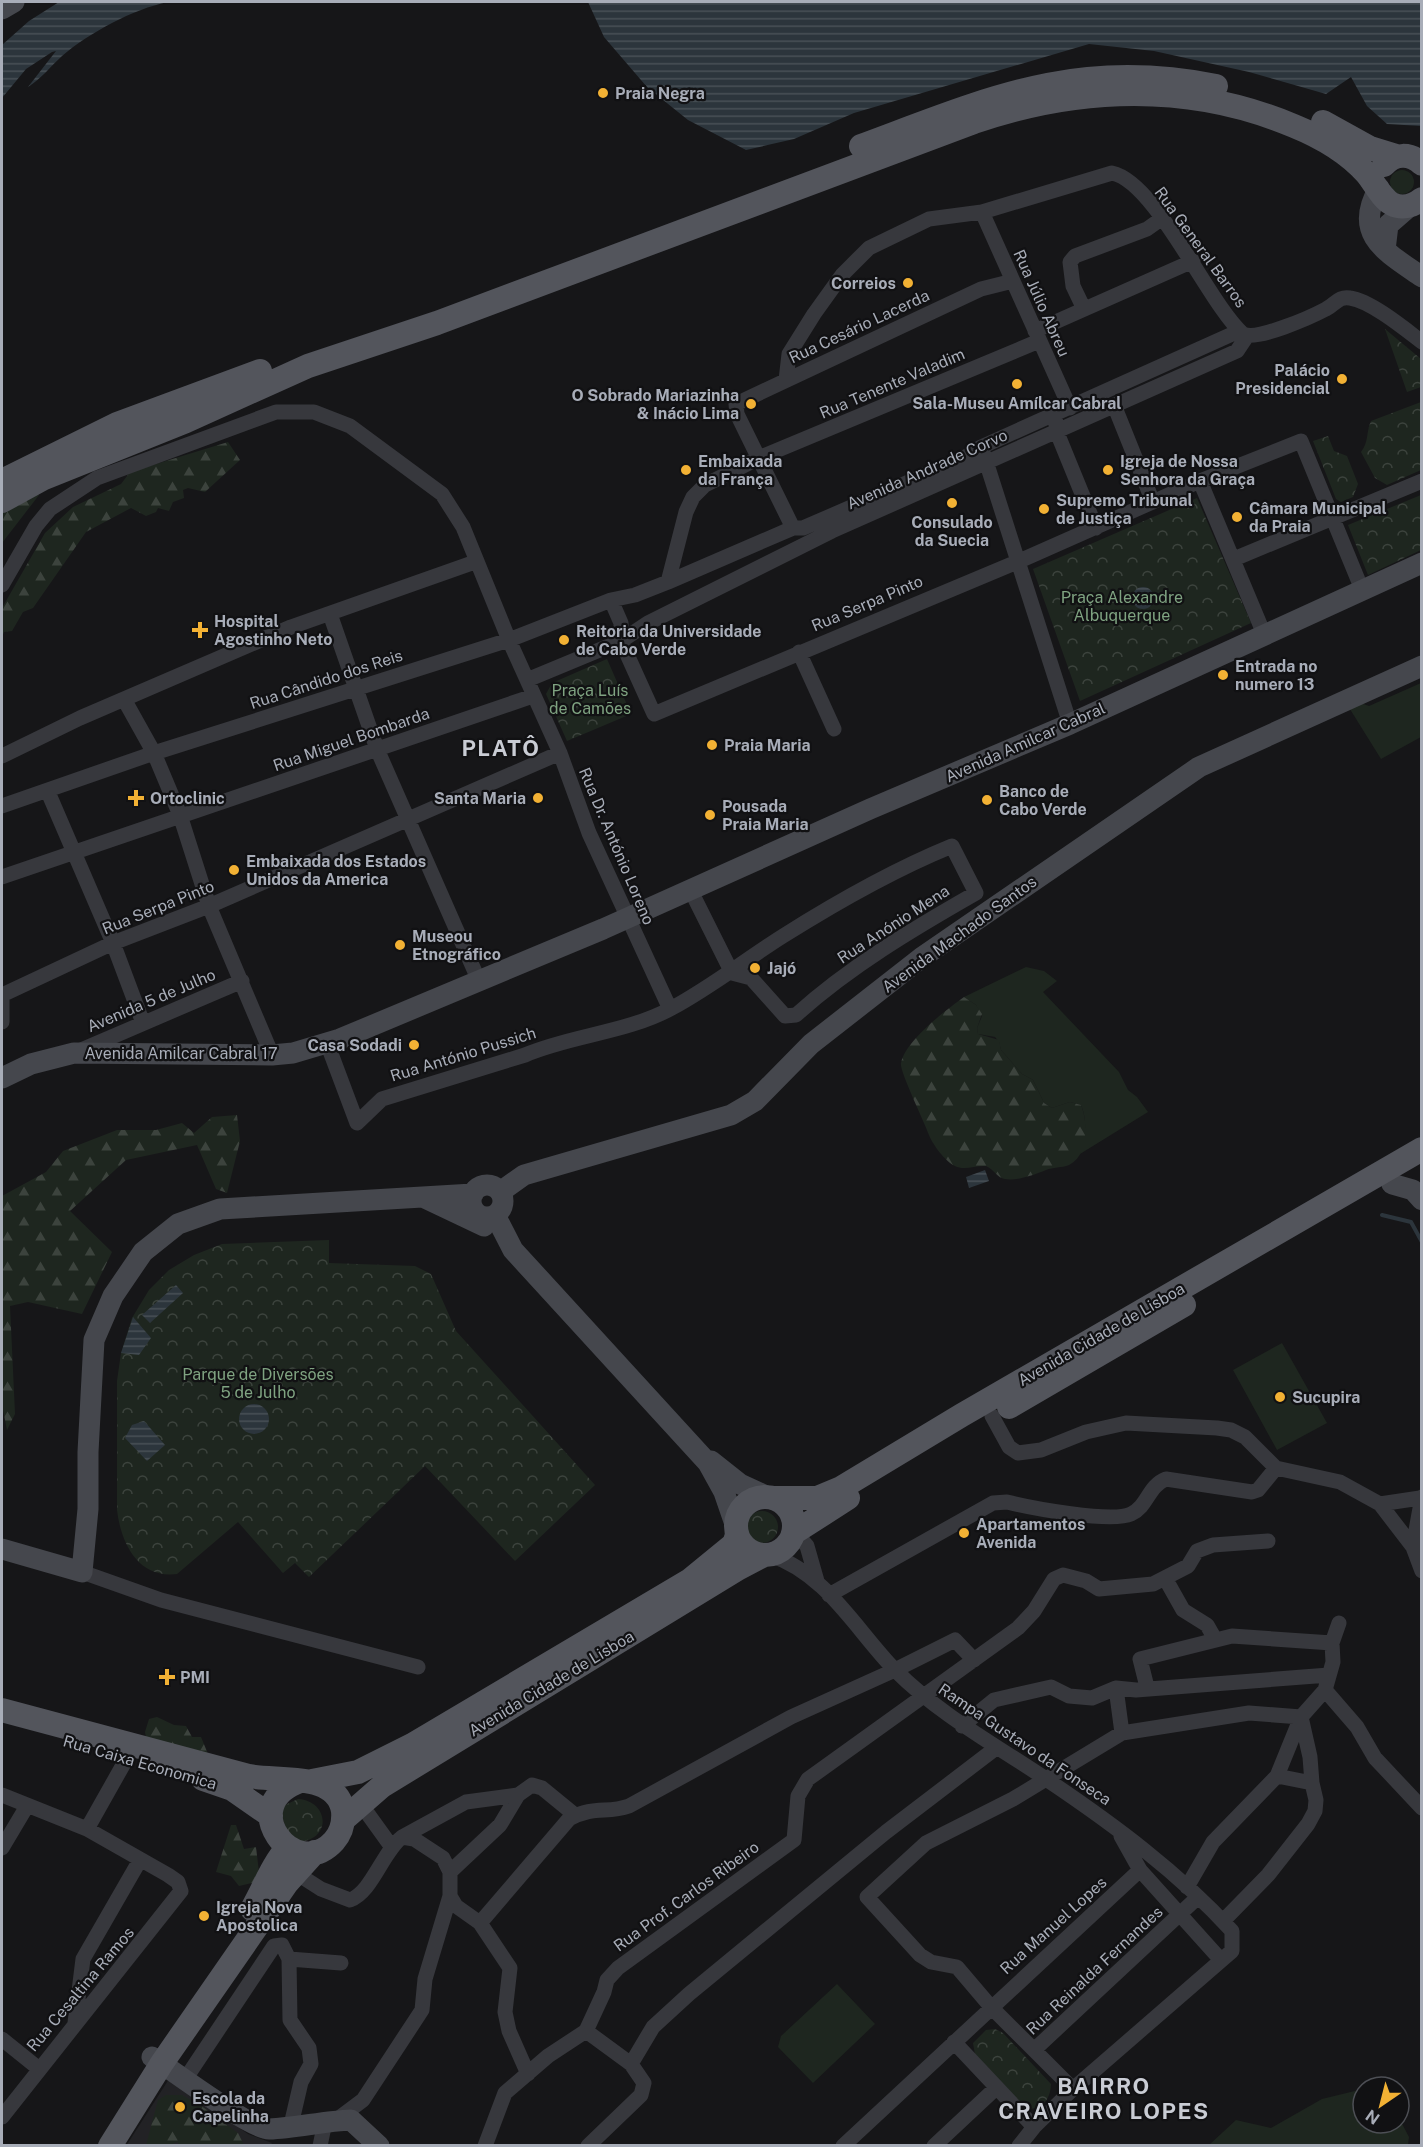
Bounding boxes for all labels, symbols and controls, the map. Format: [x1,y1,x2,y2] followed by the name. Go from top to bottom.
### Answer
[615,84,705,103] place label: Praia Negra
[596,86,610,100] marker: Praia Negra
[1150,183,1251,311] street label: Rua General Barros
[1009,247,1074,360] street label: Rua Júlio Abreu
[831,274,896,293] place label: Correios
[901,276,915,290] marker: Correios
[786,286,932,367] street label: Rua Cesário Lacerda
[817,344,968,423] street label: Rua Tenente Valadim
[1235,361,1330,398] place label: Palácio Presidencial
[1335,372,1349,386] marker: Palácio Presidencial
[1010,377,1024,391] marker: Sala-Museu Amílcar Cabral
[571,386,739,423] place label: O Sobrado Mariazinha & Inácio Lima
[912,394,1122,413] place label: Sala-Museu Amílcar Cabral
[744,397,758,411] marker: O Sobrado Mariazinha & Inácio Lima
[844,425,1010,513] street label: Avenida Andrade Corvo
[698,452,782,489] place label: Embaixada da França
[1120,452,1255,489] place label: Igreja de Nossa Senhora da Graça
[679,463,693,477] marker: Embaixada da França
[1101,463,1115,477] marker: Igreja de Nossa Senhora da Graça
[1056,491,1193,528] place label: Supremo Tribunal de Justiça
[945,496,959,510] marker: Consulado da Suecia
[1249,499,1387,536] place label: Câmara Municipal da Praia
[1037,502,1051,516] marker: Supremo Tribunal de Justiça
[1230,510,1244,524] marker: Câmara Municipal da Praia
[911,513,993,550] place label: Consulado da Suecia
[809,571,926,635] street label: Rua Serpa Pinto
[1061,588,1183,625] park label: Praça Alexandre Albuquerque
[214,612,332,649] place label: Hospital Agostinho Neto
[191,621,209,639] marker: Hospital Agostinho Neto
[576,622,761,659] place label: Reitoria da Universidade de Cabo Verde
[557,633,571,647] marker: Reitoria da Universidade de Cabo Verde
[247,646,405,713] street label: Rua Cândido dos Reis
[1235,657,1318,694] place label: Entrada no numero 13
[1216,668,1230,682] marker: Entrada no numero 13
[549,681,631,718] park label: Praça Luís de Camões
[942,699,1108,786] street label: Avenida Amilcar Cabral
[270,704,432,775] street label: Rua Miguel Bombarda
[461,735,541,761] district label: PLATÔ
[724,736,811,755] place label: Praia Maria
[705,738,719,752] marker: Praia Maria
[575,765,658,928] street label: Rua Dr. António Loreno
[999,782,1087,819] place label: Banco de Cabo Verde
[127,789,145,807] marker: Ortoclinic
[150,789,225,808] place label: Ortoclinic
[434,789,526,808] place label: Santa Maria
[531,791,545,805] marker: Santa Maria
[980,793,994,807] marker: Banco de Cabo Verde
[722,797,809,834] place label: Pousada Praia Maria
[703,808,717,822] marker: Pousada Praia Maria
[246,852,426,889] place label: Embaixada dos Estados Unidos da America
[227,863,241,877] marker: Embaixada dos Estados Unidos da America
[878,872,1040,997] street label: Avenida Machado Santos
[99,876,217,939] street label: Rua Serpa Pinto
[834,881,953,968] street label: Rua Anónio Mena
[412,927,501,964] place label: Museou Etnográfico
[393,938,407,952] marker: Museou Etnográfico
[767,959,796,978] place label: Jajó
[748,961,762,975] marker: Jajó
[84,965,218,1036] street label: Avenida 5 de Julho
[388,1023,538,1086] street label: Rua António Pussich
[308,1036,402,1055] place label: Casa Sodadi
[407,1038,421,1052] marker: Casa Sodadi
[84,1044,278,1063] street label: Avenida Amilcar Cabral 17
[1014,1279,1188,1390] street label: Avenida Cidade de Lisboa
[182,1365,334,1402] park label: Parque de Diversões 5 de Julho
[1292,1388,1360,1407] place label: Sucupira
[1273,1390,1287,1404] marker: Sucupira
[976,1515,1085,1552] place label: Apartamentos Avenida
[957,1526,971,1540] marker: Apartamentos Avenida
[465,1627,637,1740] street label: Avenida Cidade de Lisboa
[158,1668,176,1686] marker: PMI
[180,1668,210,1687] place label: PMI
[935,1679,1115,1809] street label: Rampa Gustavo da Fonseca
[61,1731,219,1794] street label: Rua Caixa Economica
[610,1837,763,1956] street label: Rua Prof. Carlos Ribeiro
[996,1873,1110,1978] street label: Rua Manuel Lopes
[216,1898,302,1935] place label: Igreja Nova Apostolica
[1022,1902,1167,2039] street label: Rua Reinalda Fernandes
[197,1909,211,1923] marker: Igreja Nova Apostolica
[23,1923,138,2055] street label: Rua Cesaltina Ramos
[998,2073,1210,2124] district label: BAIRRO CRAVEIRO LOPES
[1351,2075,1411,2135] north arrow
[192,2089,269,2126] place label: Escola da Capelinha
[173,2100,187,2114] marker: Escola da Capelinha
[1362,2106,1383,2128] text: N

